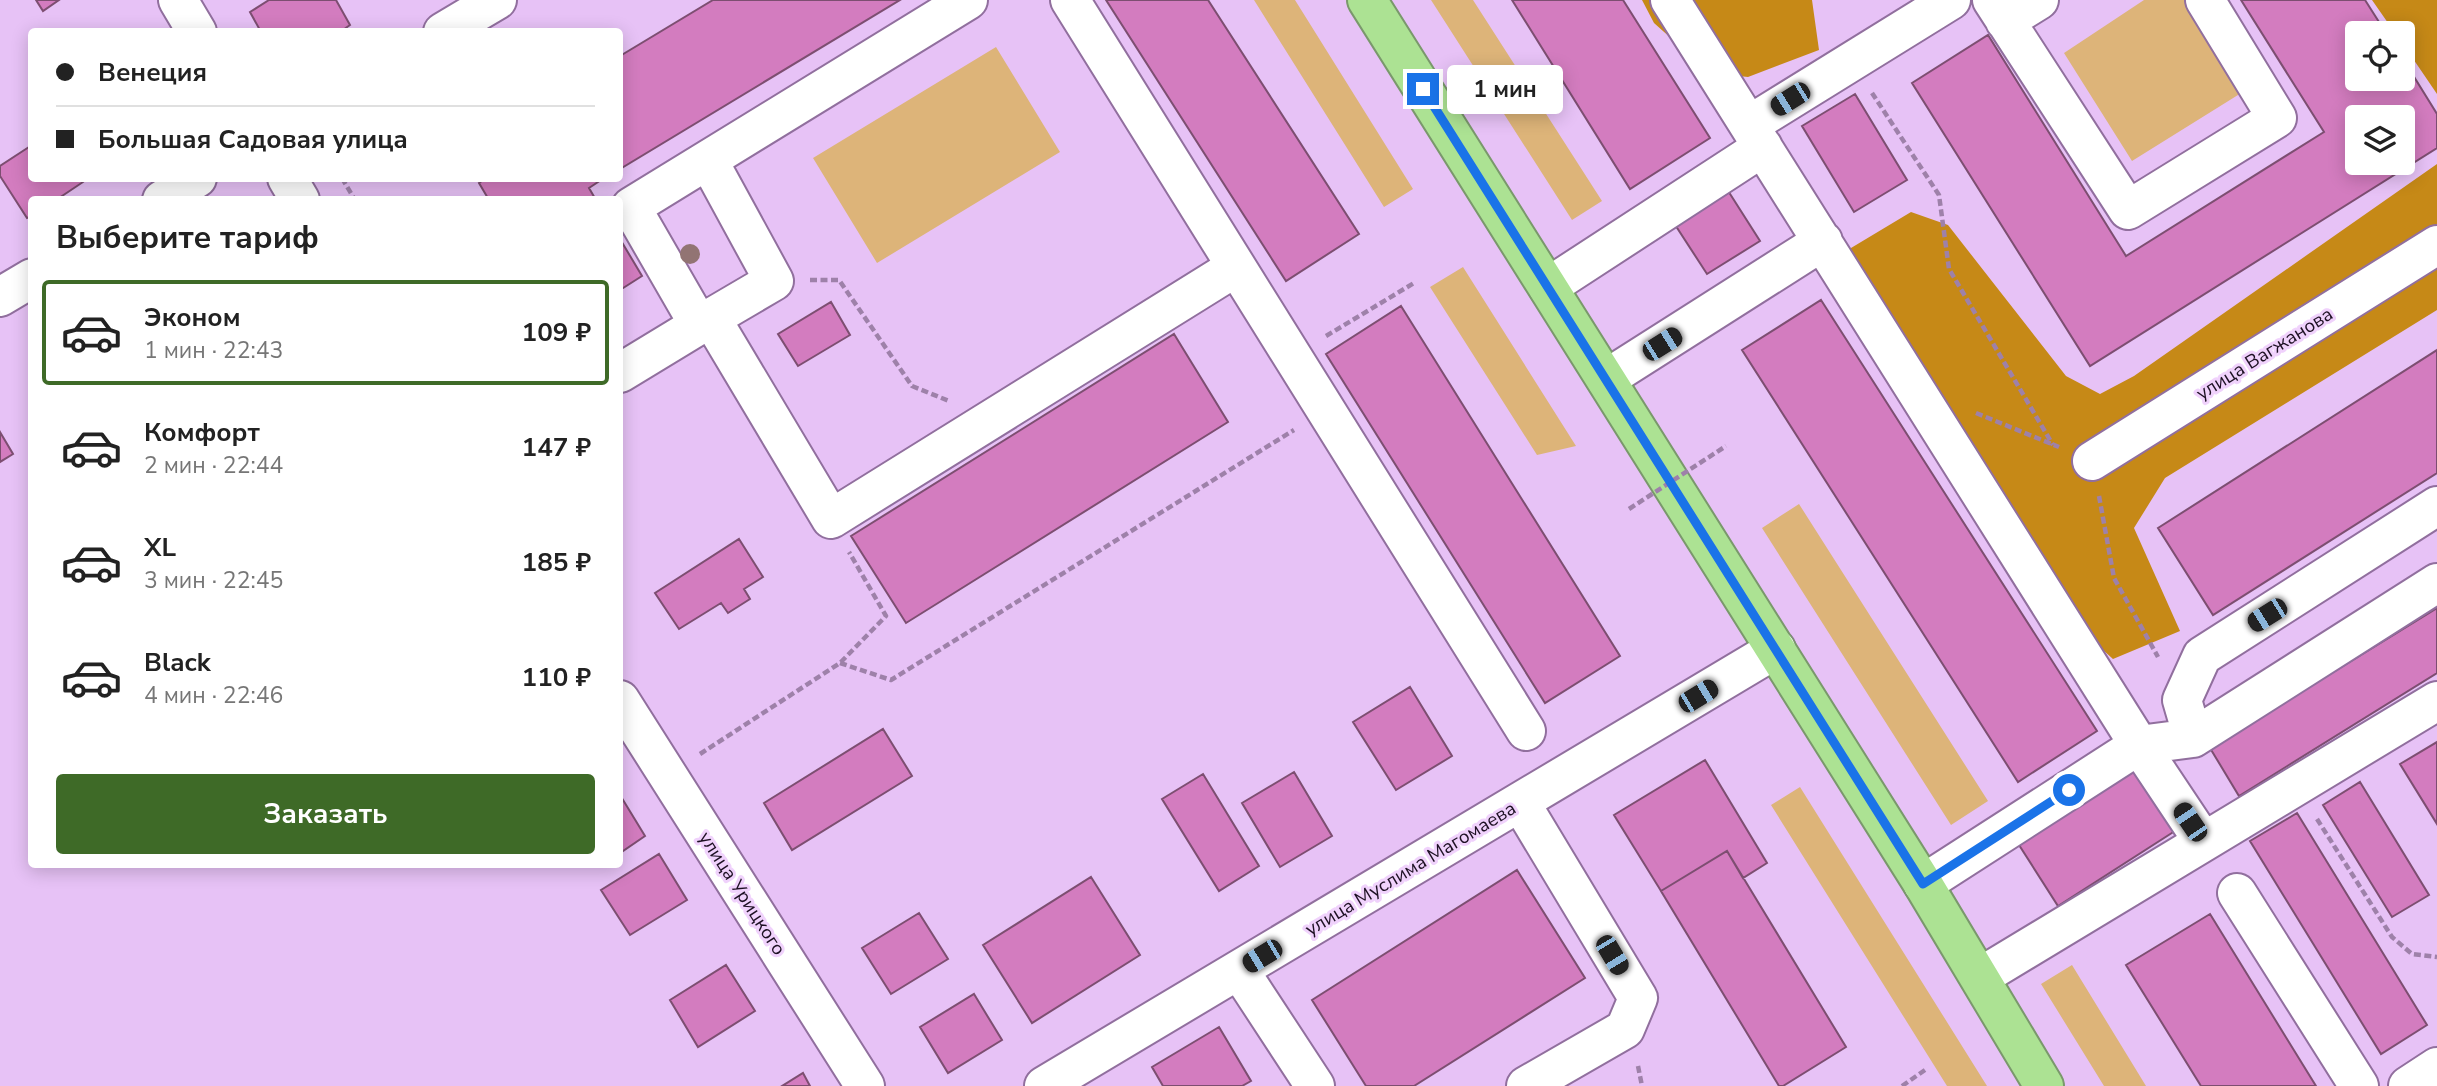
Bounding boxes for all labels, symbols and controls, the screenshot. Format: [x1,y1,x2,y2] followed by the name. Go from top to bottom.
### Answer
[2345,21,2415,175] map controls
[2345,21,2415,91] button: locate
[98,55,207,90] text: Венеция
[1448,64,1563,114] callout: 1 мин
[1407,73,1439,105] route end
[1473,74,1537,105] text: 1 мин
[1767,79,1814,119] car
[2345,105,2415,175] button: layers
[98,122,408,157] text: Большая Садовая улица
[56,216,319,259] text: Выберите тариф
[144,300,241,335] text: Эконом
[60,301,123,364] icon: car
[2191,301,2338,406] street label: улица Вагжанова
[522,315,591,350] text: 109 ₽
[1639,324,1686,364] car
[144,335,283,366] text: 1 мин · 22:43
[144,415,260,450] text: Комфорт
[60,416,123,479] icon: car
[522,430,591,465] text: 147 ₽
[144,450,283,481] text: 2 мин · 22:44
[144,530,176,565] text: XL
[60,531,123,594] icon: car
[522,545,591,580] text: 185 ₽
[144,565,283,596] text: 3 мин · 22:45
[2244,595,2291,635] car
[144,645,211,680] text: Black
[60,646,123,709] icon: car
[522,660,591,695] text: 110 ₽
[1675,676,1722,716] car
[144,680,283,711] text: 4 мин · 22:46
[56,774,595,854] button: Заказать
[2053,774,2085,806] route start
[1300,795,1521,942] street label: улица Муслима Магомаева
[2170,799,2211,845] car
[692,827,792,960] street label: улица Урицкого
[1593,932,1632,978] car
[1239,936,1286,976] car

